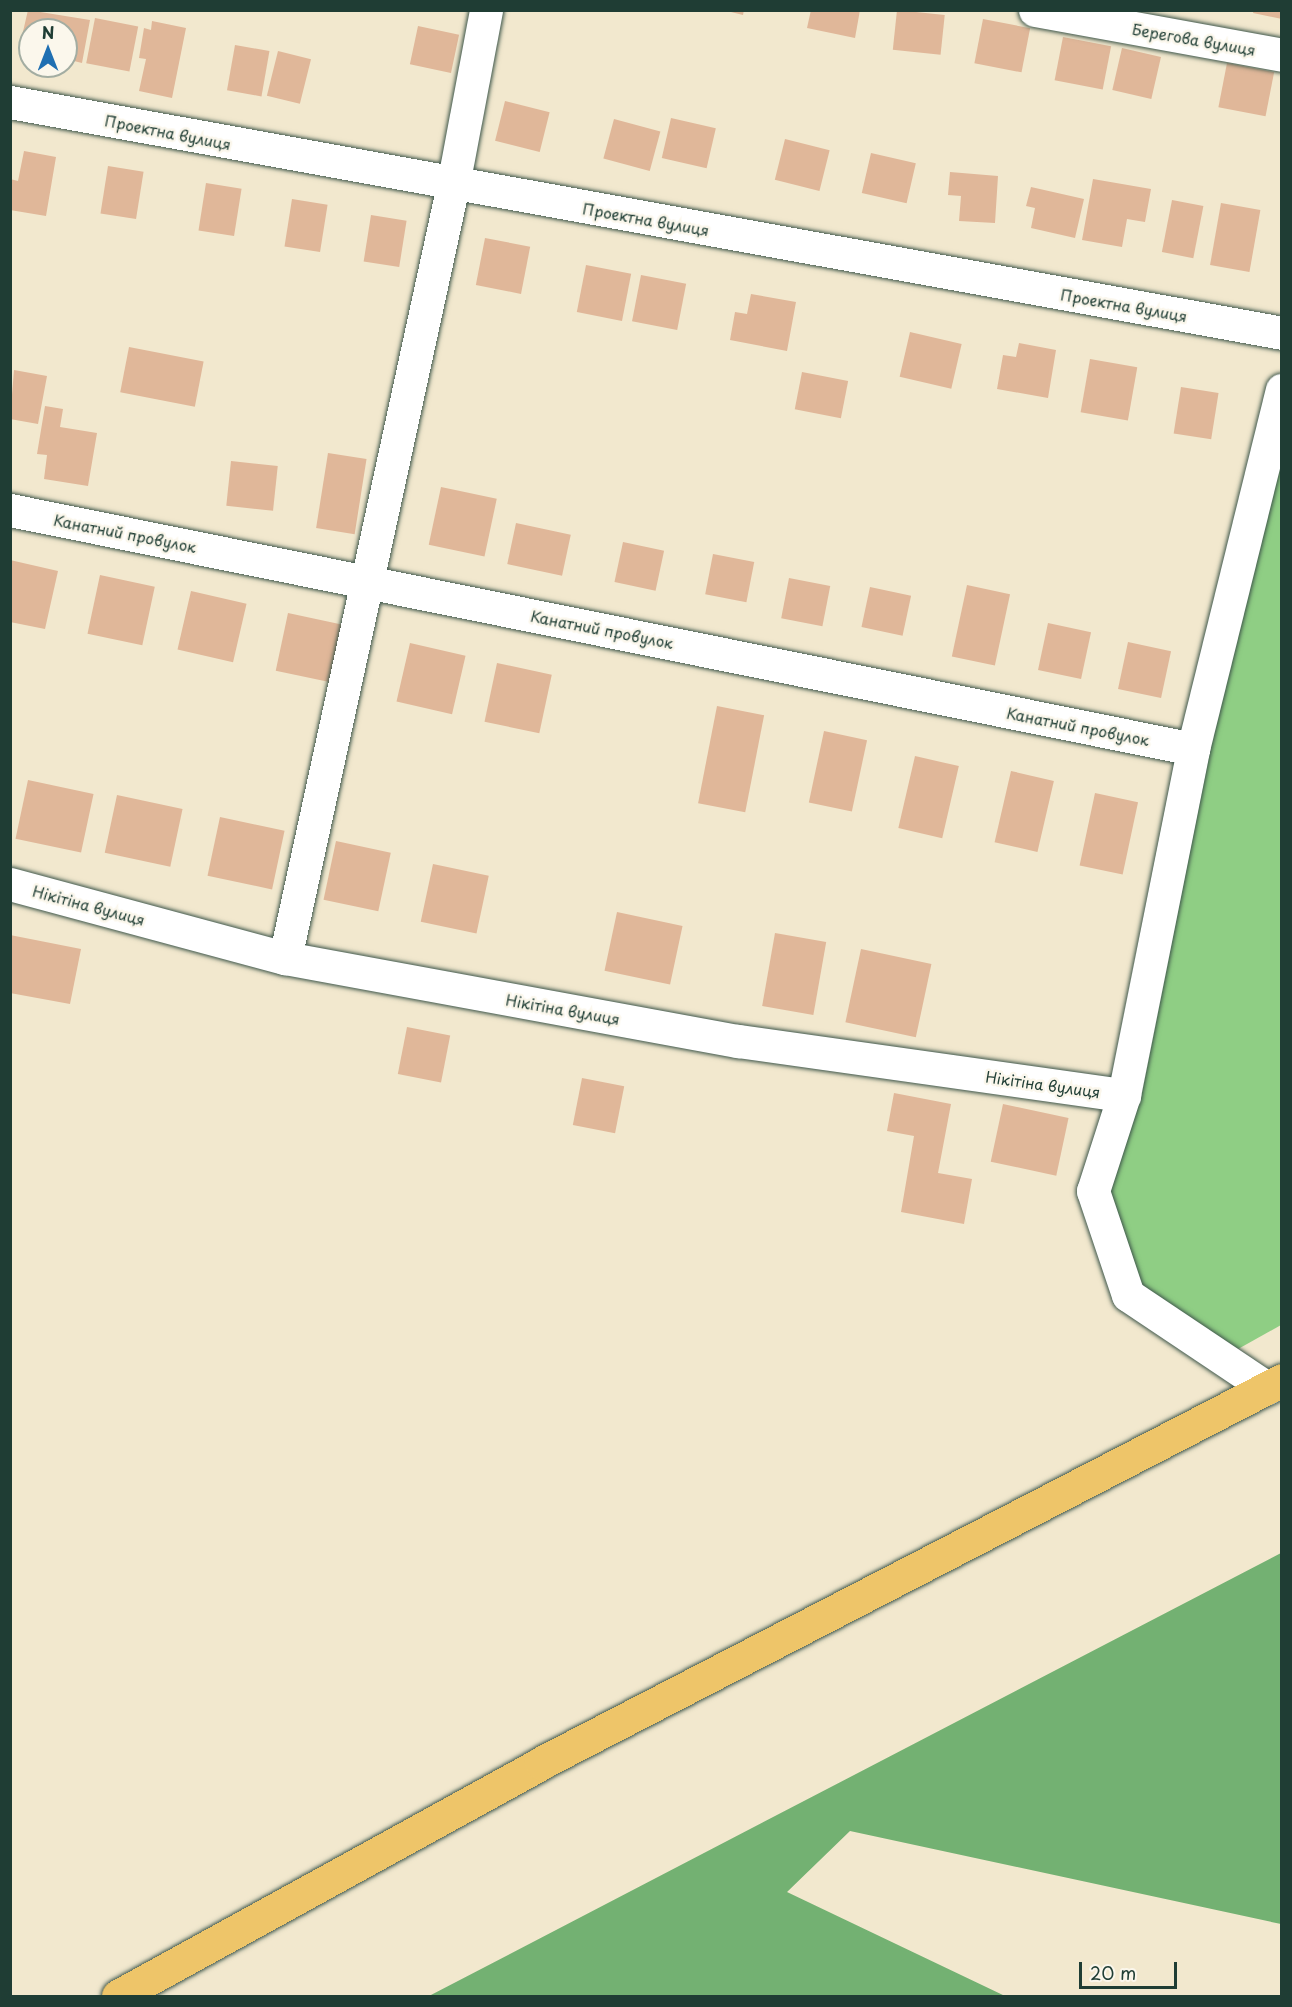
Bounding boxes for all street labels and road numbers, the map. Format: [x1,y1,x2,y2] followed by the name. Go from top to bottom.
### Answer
[1131,19,1257,59] street label: Берегова вулиця
[103,111,233,153] street label: Проектна вулиця
[581,199,711,239] street label: Проектна вулиця
[1059,285,1189,325] street label: Проектна вулиця
[52,510,198,556] street label: Канатний провулок
[529,606,675,652] street label: Канатний провулок
[1005,703,1151,749] street label: Канатний провулок
[30,881,148,929] street label: Нікітіна вулиця
[504,990,622,1028] street label: Нікітіна вулиця
[984,1067,1102,1101] street label: Нікітіна вулиця

